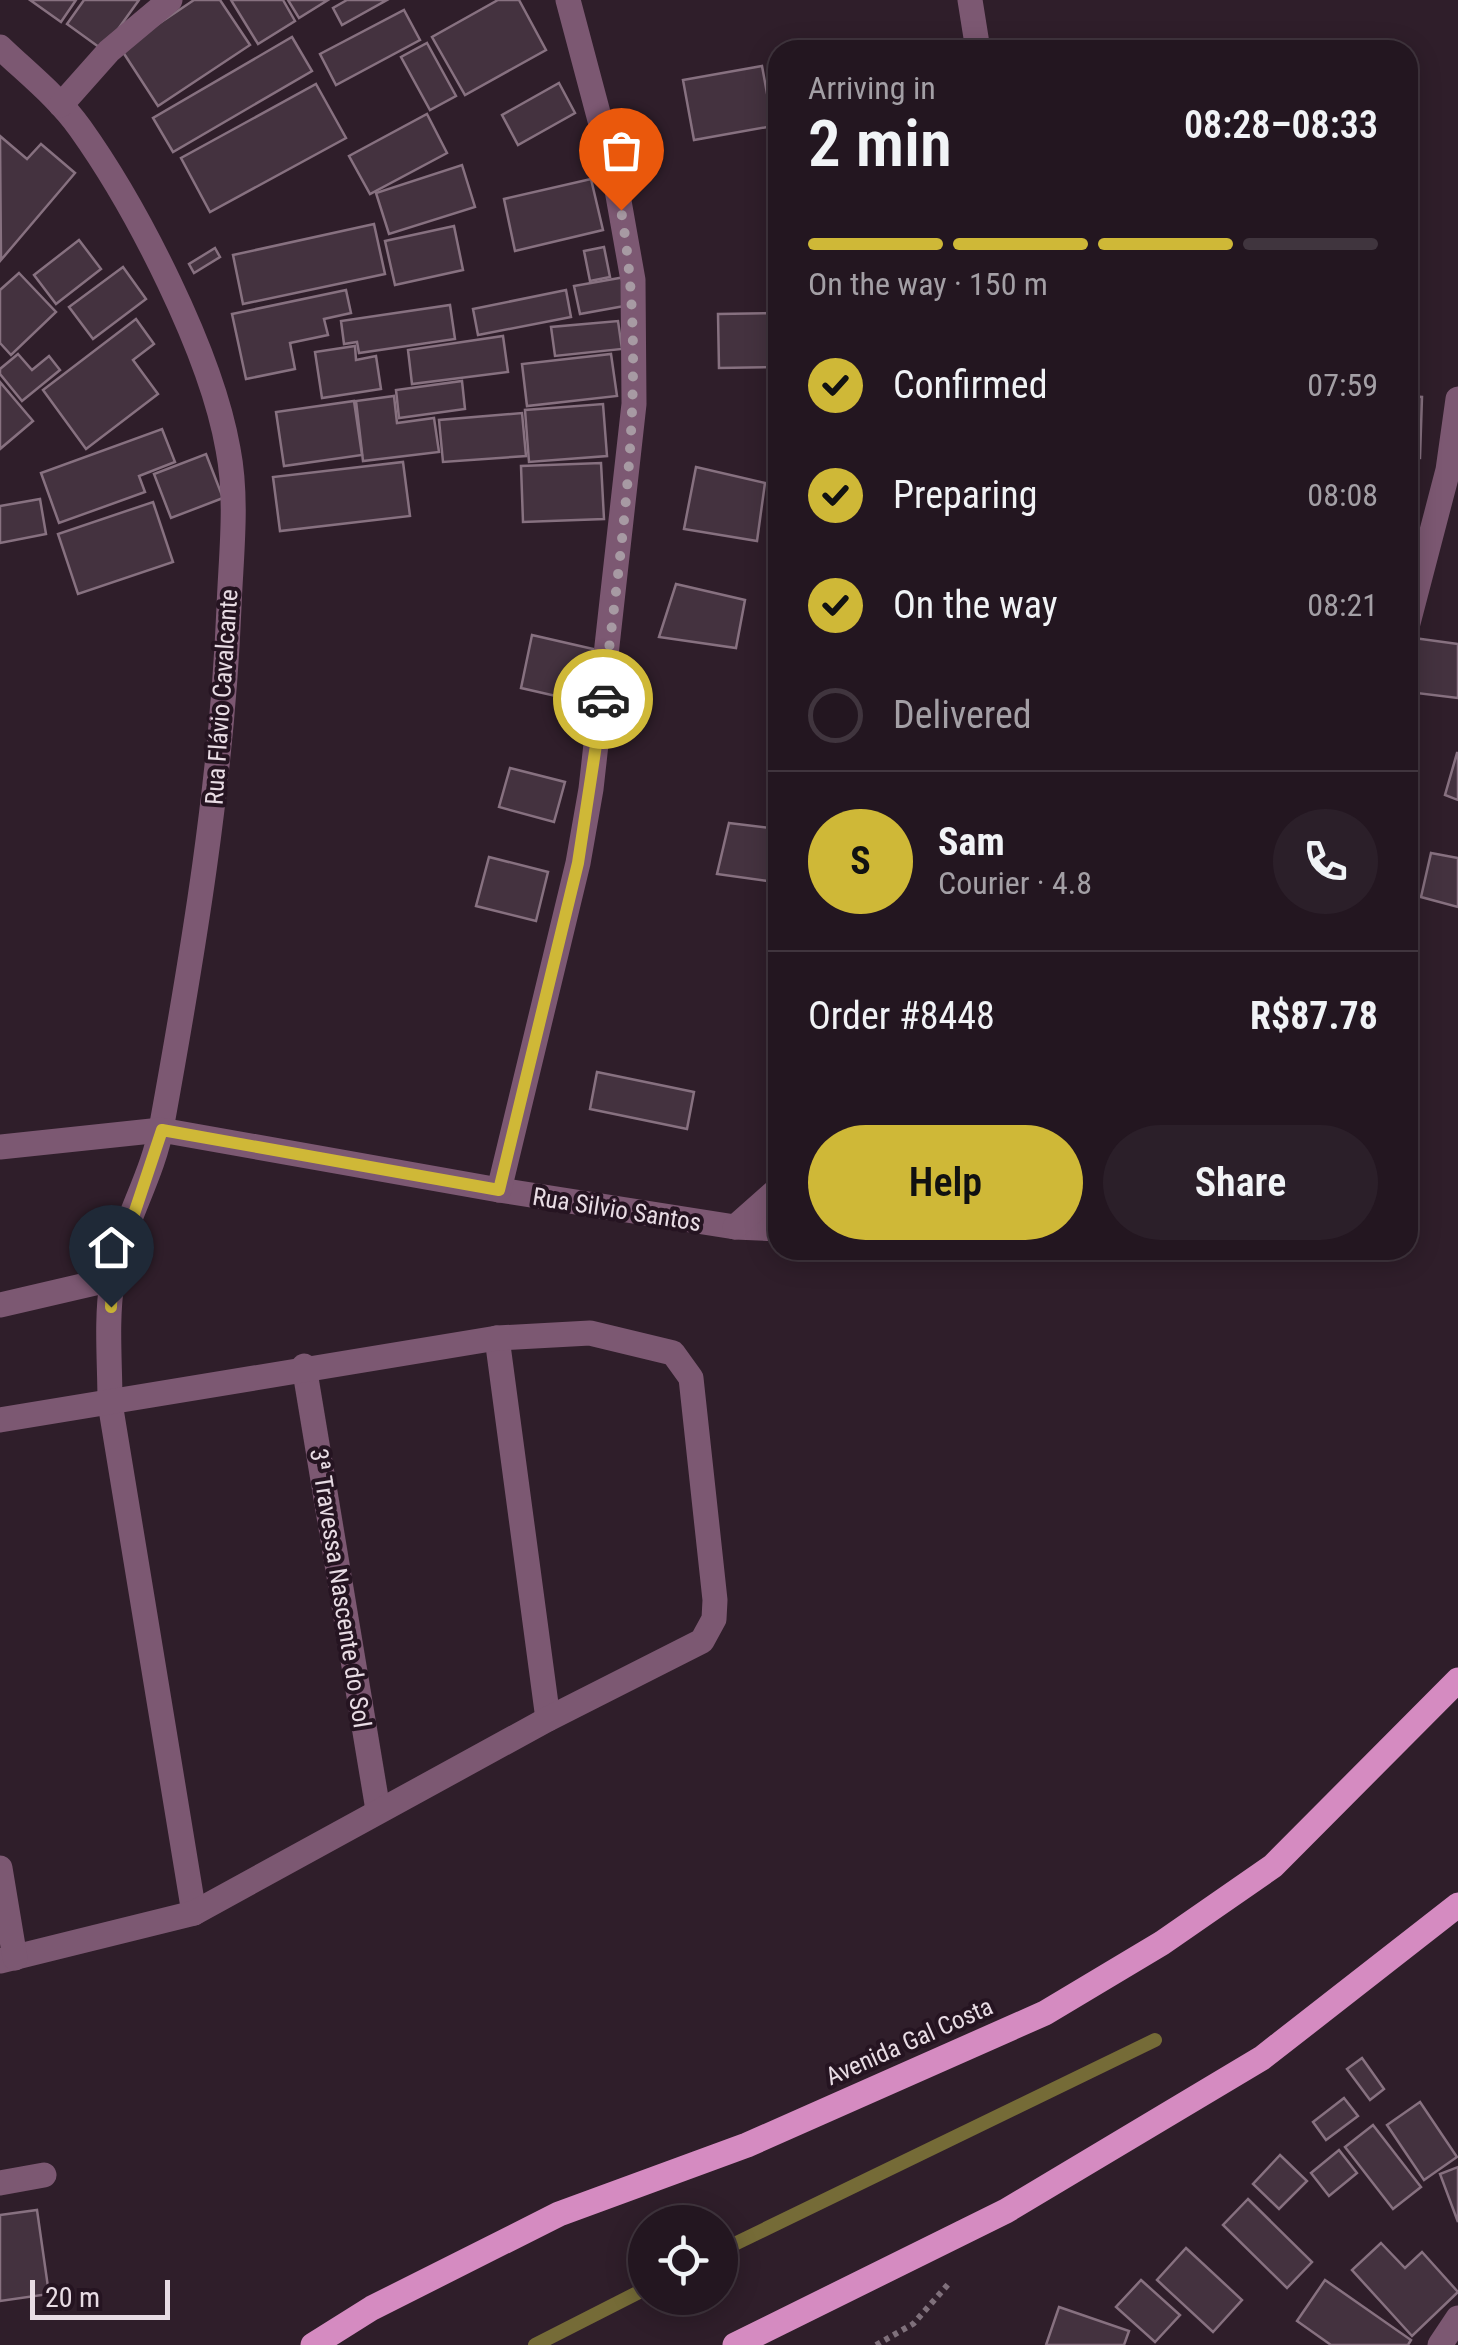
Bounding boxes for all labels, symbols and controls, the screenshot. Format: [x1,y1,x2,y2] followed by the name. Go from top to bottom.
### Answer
[808,69,936,107] text: Arriving in
[1184,103,1378,147] text: 08:28–08:33
[808,106,952,182] text: 2 min
[579,108,664,211] pin
[594,123,649,178] icon: bag
[808,265,1048,303] text: On the way · 150 m
[808,358,863,413] icon: check
[893,363,1048,407] text: Confirmed
[1307,366,1378,404] text: 07:59
[808,468,863,523] icon: check
[893,473,1038,517] text: Preparing
[1307,476,1378,514] text: 08:08
[808,578,863,633] icon: check
[893,583,1058,627] text: On the way
[1307,586,1378,624] text: 08:21
[199,588,244,806] street label: Rua Flávio Cavalcante
[553,649,653,749] courier
[576,672,631,727] icon: car
[893,693,1032,737] text: Delivered
[1273,809,1378,914] button: phone
[938,820,1005,864] text: Sam
[850,839,871,883] text: S
[938,864,1092,902] text: Courier · 4.8
[808,994,995,1038] text: Order #8448
[1250,994,1378,1038] text: R$87.78
[808,1125,1083,1240] button: Help
[1103,1125,1378,1240] button: Share
[531,1182,703,1237] street label: Rua Silvio Santos
[69,1205,154,1308] pin
[84,1220,139,1275] icon: home
[304,1446,377,1730] street label: 3ª Travessa Nascente do Sol
[821,1992,997,2091] street label: Avenida Gal Costa
[628,2205,738,2315] map controls
[628,2205,738,2315] button: locate
[30,2275,170,2320] scale bar
[45,2281,100,2314] text: 20 m

